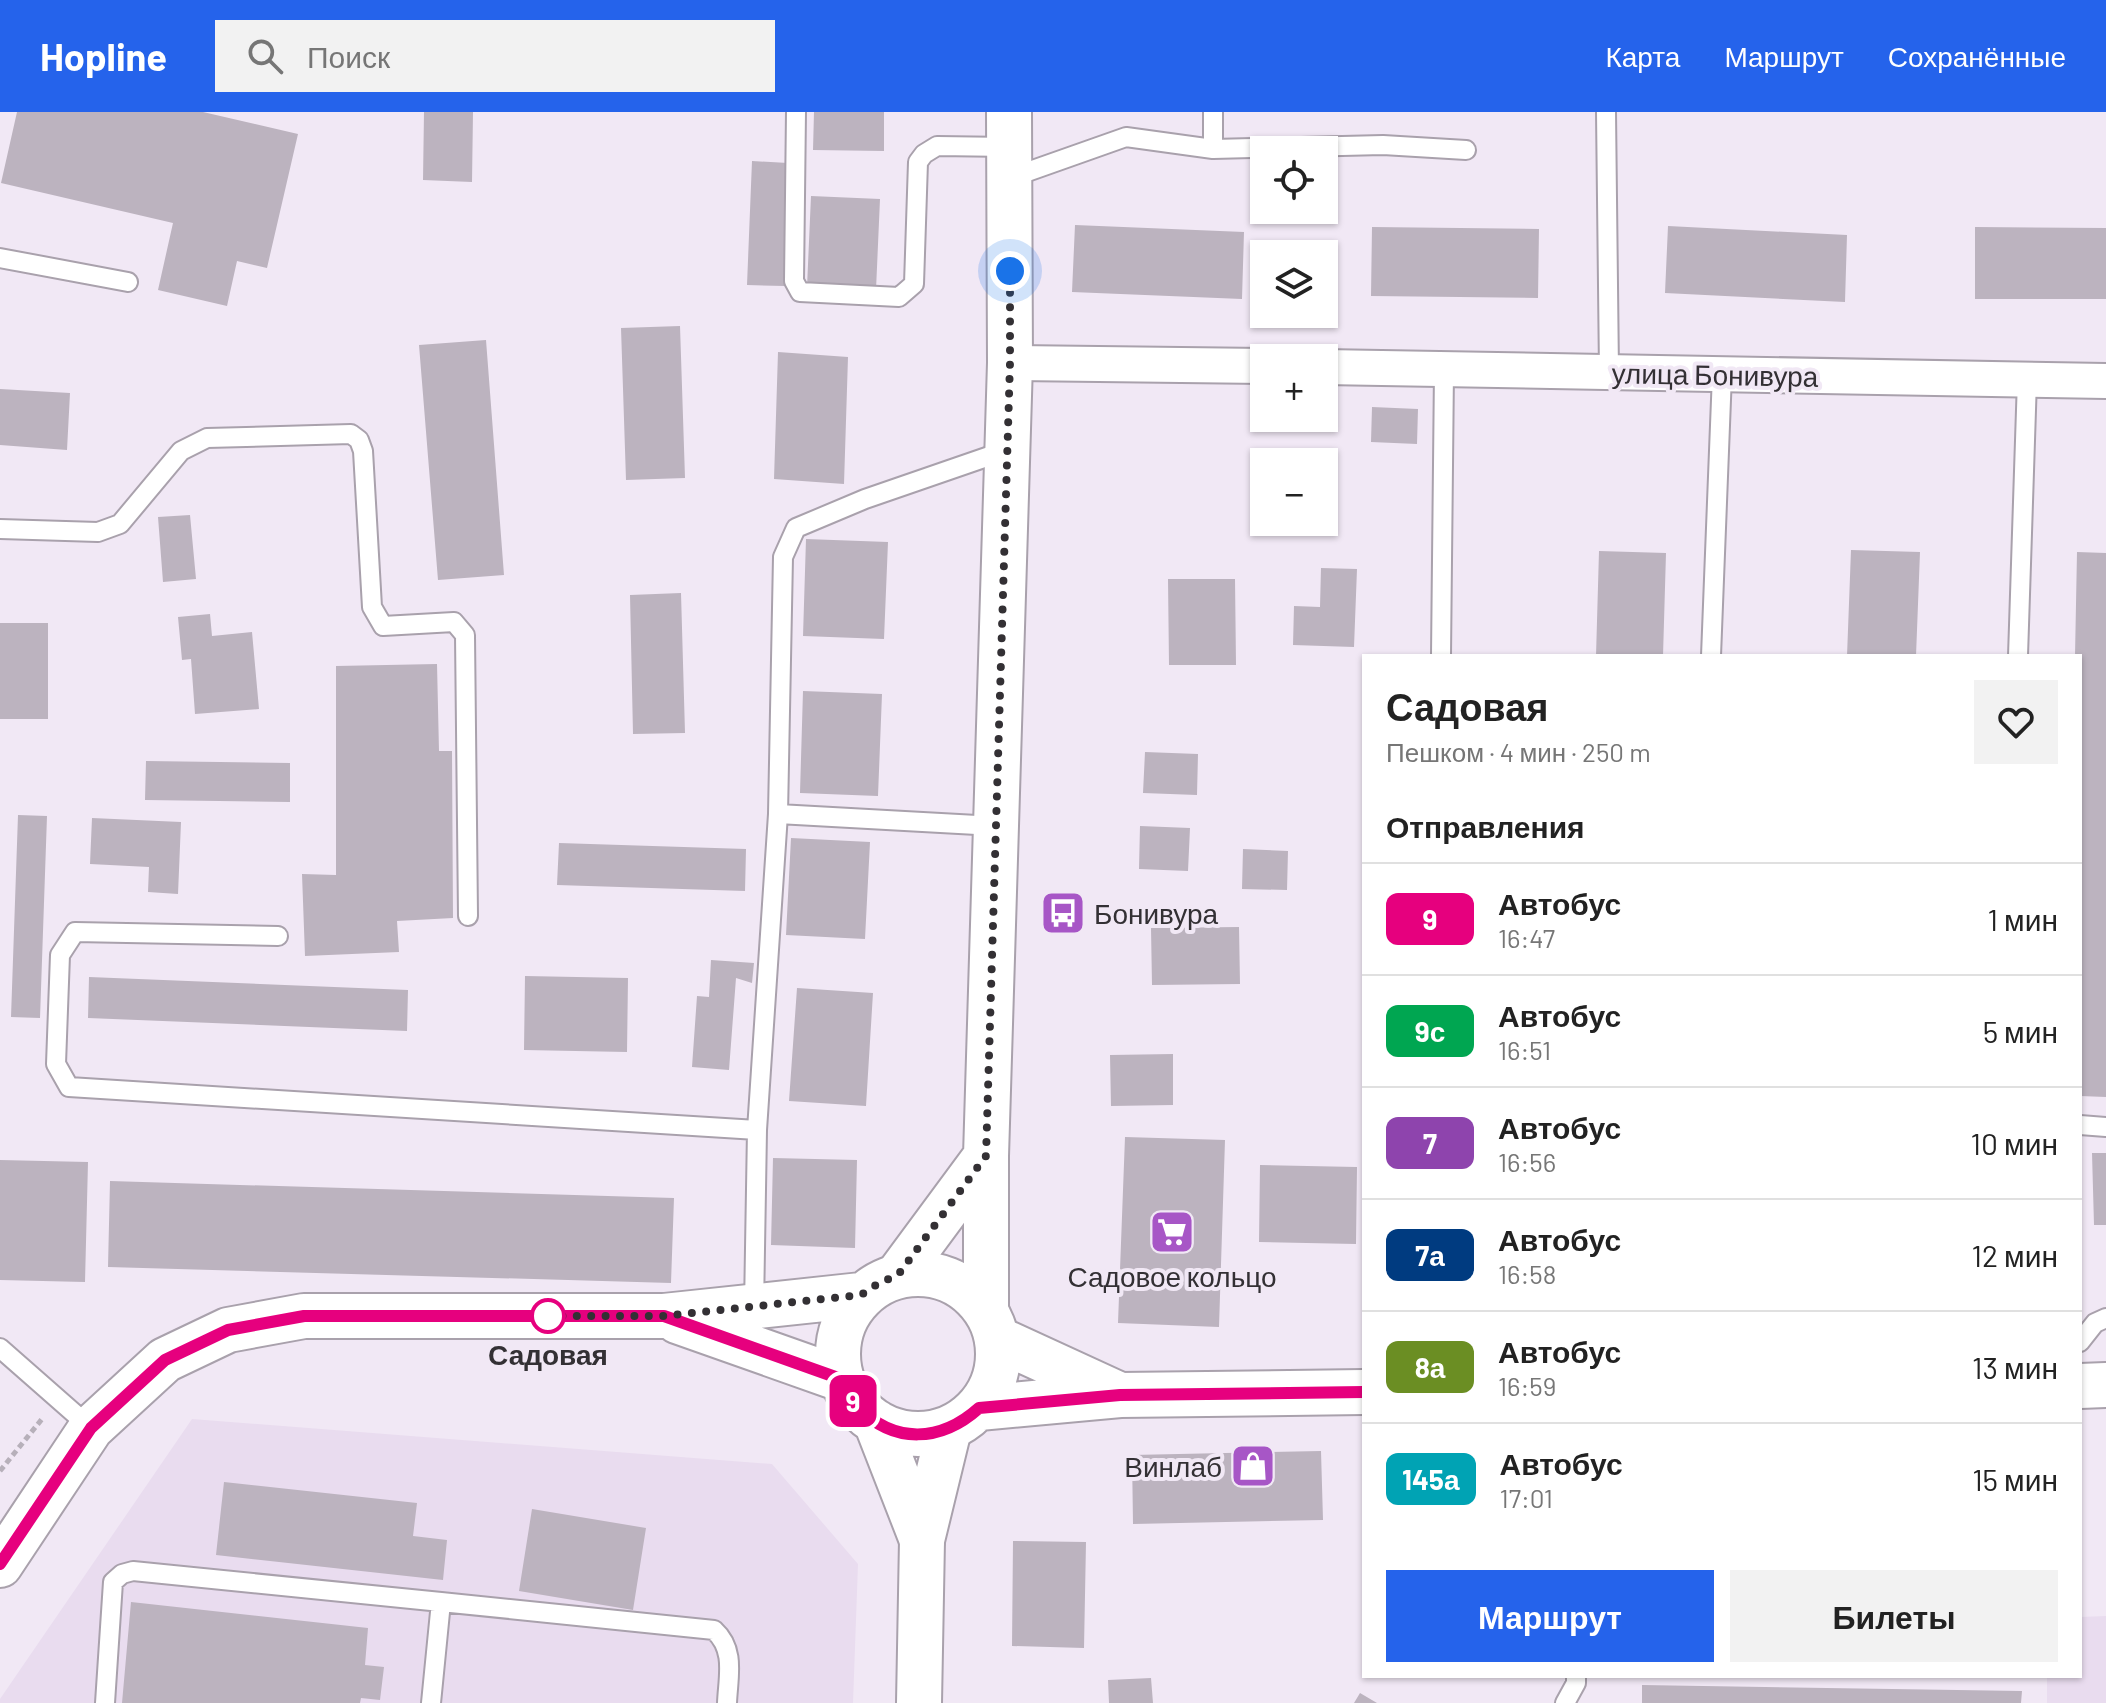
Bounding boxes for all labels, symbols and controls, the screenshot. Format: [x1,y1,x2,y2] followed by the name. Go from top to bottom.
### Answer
[215,20,775,92] search box
[40,33,167,79] text: Hopline
[243,34,287,78] icon: search
[307,38,390,74] text: Поиск
[1605,39,1680,73] text: Карта
[1724,39,1844,73] text: Маршрут
[1888,39,2066,73] text: Сохранённые
[1250,136,1338,536] map controls
[1250,136,1338,224] button: locate
[1250,240,1338,328] button: layers
[990,251,1030,291] your location
[1250,344,1338,432] button: +
[1611,355,1819,393] street label: улица Бонивура
[1250,448,1338,536] button: −
[1974,680,2058,764] button: heart
[1386,683,1549,729] text: Садовая
[1386,736,1651,767] text: Пешком · 4 мин · 250 m
[1386,808,1585,844] text: Отправления
[1498,885,1621,921] text: Автобус
[1039,889,1087,937] bus stop icon: Бонивура
[1094,896,1219,930] place label: Бонивура
[1988,901,2058,937] text: 1 мин
[1423,902,1437,936] text: 9
[1498,922,1555,953] text: 16:47
[1498,997,1621,1033] text: Автобус
[1983,1013,2058,1049] text: 5 мин
[1415,1014,1445,1048] text: 9с
[1498,1034,1551,1065] text: 16:51
[1498,1109,1621,1145] text: Автобус
[1971,1125,2058,1161] text: 10 мин
[1423,1126,1437,1160] text: 7
[1498,1146,1556,1177] text: 16:56
[1148,1208,1196,1256] supermarket icon: Садовое кольцо
[1498,1221,1621,1257] text: Автобус
[1971,1237,2058,1273] text: 12 мин
[1415,1238,1445,1272] text: 7а
[1498,1258,1556,1289] text: 16:58
[1067,1259,1277,1293] place label: Садовое кольцо
[531,1299,565,1333] marker: Садовая
[1498,1333,1621,1369] text: Автобус
[488,1337,608,1371] place label: Садовая
[1972,1349,2058,1385] text: 13 мин
[1415,1350,1445,1384] text: 8а
[1498,1370,1556,1401] text: 16:59
[827,1375,879,1427] line badge: 9
[846,1384,860,1418] text: 9
[1229,1442,1277,1490] shop icon: Винлаб
[1500,1445,1623,1481] text: Автобус
[1124,1449,1222,1483] place label: Винлаб
[1972,1461,2058,1497] text: 15 мин
[1402,1462,1460,1496] text: 145а
[1500,1482,1553,1513] text: 17:01
[1386,1570,1714,1662] button: Маршрут
[1730,1570,2058,1662] button: Билеты

